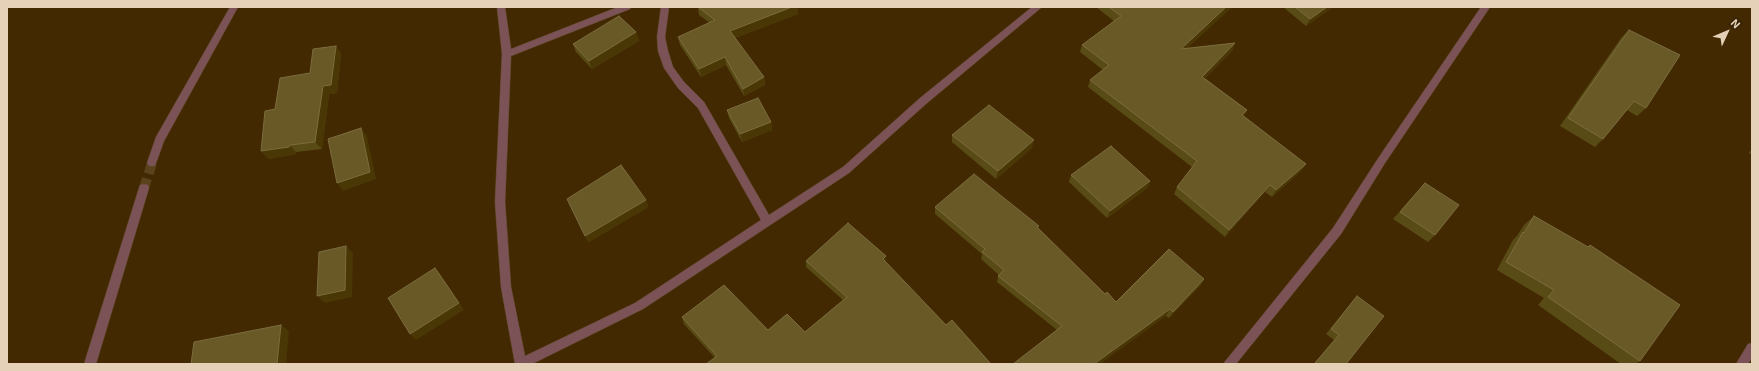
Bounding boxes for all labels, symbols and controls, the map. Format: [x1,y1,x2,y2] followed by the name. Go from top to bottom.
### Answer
[1707,12,1747,52] north arrow
[1729,16,1743,31] text: N

